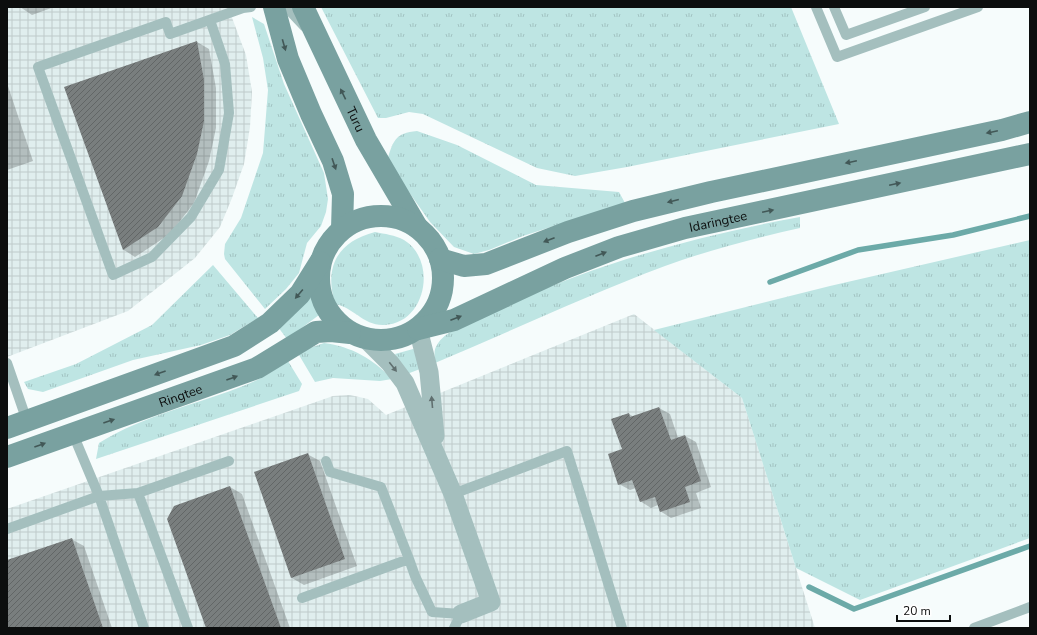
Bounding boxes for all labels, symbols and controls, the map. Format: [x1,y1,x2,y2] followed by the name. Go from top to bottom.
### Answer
[281,39,287,51] one-way arrow
[340,88,347,99] one-way arrow
[341,104,369,135] street label: Turu
[986,129,998,135] one-way arrow
[331,159,337,171] one-way arrow
[845,159,858,165] one-way arrow
[889,181,901,187] one-way arrow
[667,198,679,204] one-way arrow
[687,207,749,237] street label: Idaringtee
[762,207,774,213] one-way arrow
[543,237,555,243] one-way arrow
[596,250,608,256] one-way arrow
[294,289,303,300] one-way arrow
[450,315,462,321] one-way arrow
[389,362,398,373] one-way arrow
[154,371,166,377] one-way arrow
[226,374,238,380] one-way arrow
[156,380,205,412] street label: Ringtee
[428,396,435,408] one-way arrow
[104,418,116,424] one-way arrow
[34,442,46,448] one-way arrow
[897,597,950,623] scale bar
[903,603,931,619] text: 20 m

